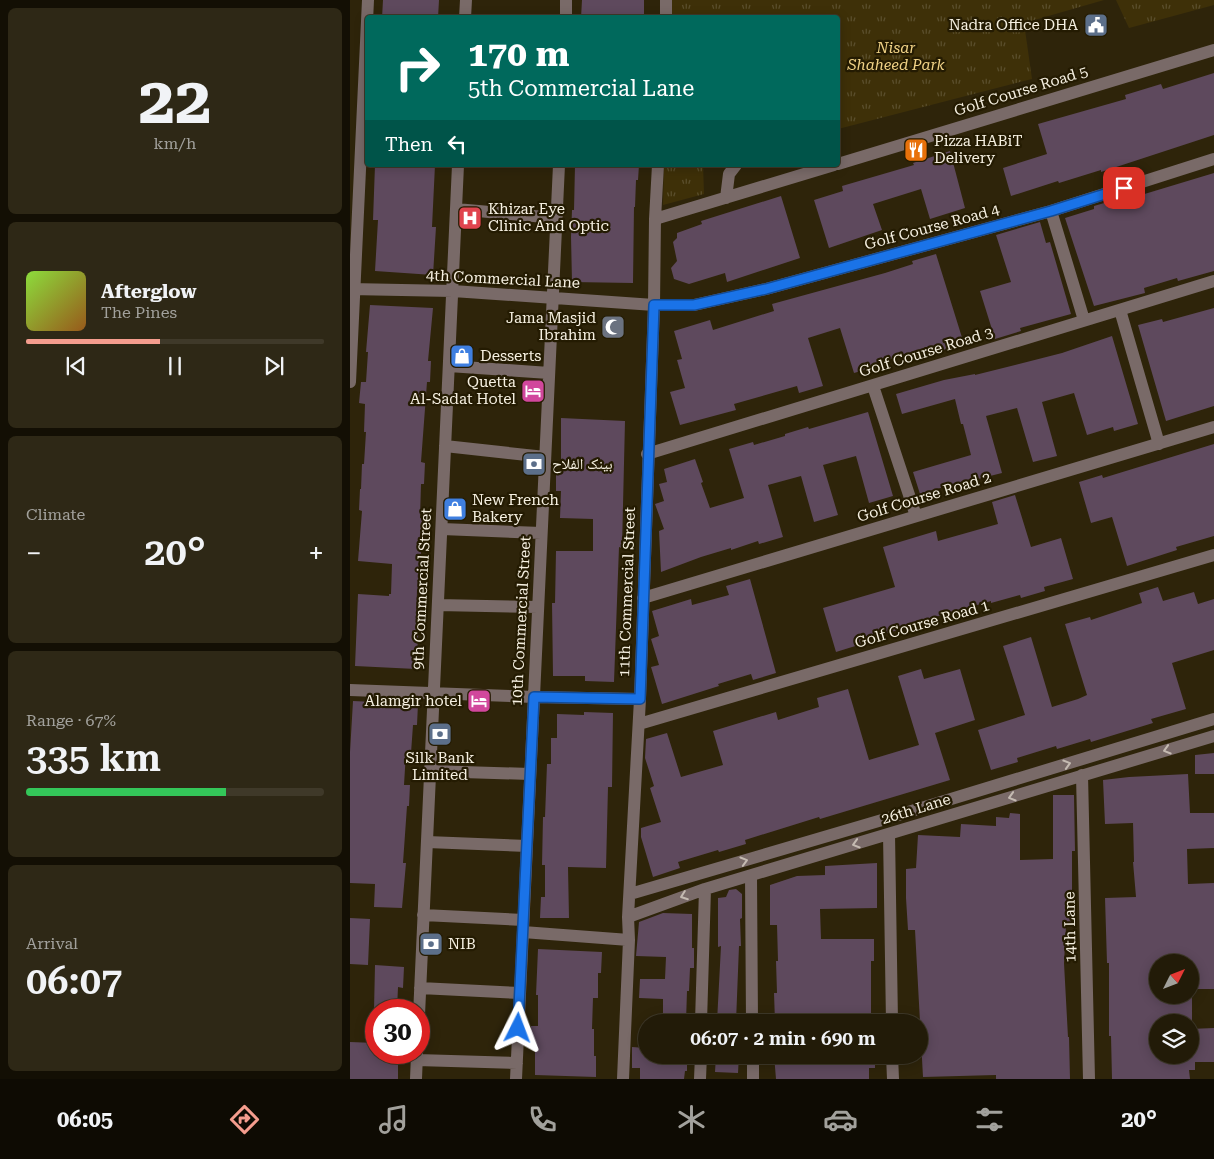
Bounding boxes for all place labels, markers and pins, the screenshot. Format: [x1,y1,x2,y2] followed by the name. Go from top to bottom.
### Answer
[1083,12,1109,38] public building icon: Nadra Office DHA
[949,16,1079,34] place label: Nadra Office DHA
[934,132,1022,167] place label: Pizza HABiT Delivery
[903,137,929,163] restaurant icon: Pizza HABiT Delivery
[1103,167,1145,209] pin
[488,200,609,235] place label: Khizar Eye Clinic And Optic
[457,205,483,231] hospital icon: Khizar Eye Clinic And Optic
[506,309,596,344] place label: Jama Masjid Ibrahim
[600,314,626,340] mosque icon: Jama Masjid Ibrahim
[449,343,475,369] shop icon: Desserts
[480,347,541,365] place label: Desserts
[410,373,516,408] place label: Quetta Al-Sadat Hotel
[520,378,546,404] hotel icon: Quetta Al-Sadat Hotel
[521,451,547,477] bank icon: بینک الفلاح
[552,455,613,474] place label: بینک الفلاح
[472,491,559,526] place label: New French Bakery
[442,496,468,522] shop icon: New French Bakery
[466,688,492,714] hotel icon: Alamgir hotel
[365,692,462,710] place label: Alamgir hotel
[427,721,453,747] bank icon: Silk Bank Limited
[405,749,475,784] place label: Silk Bank Limited
[418,931,444,957] bank icon: NIB
[448,935,476,953] place label: NIB

